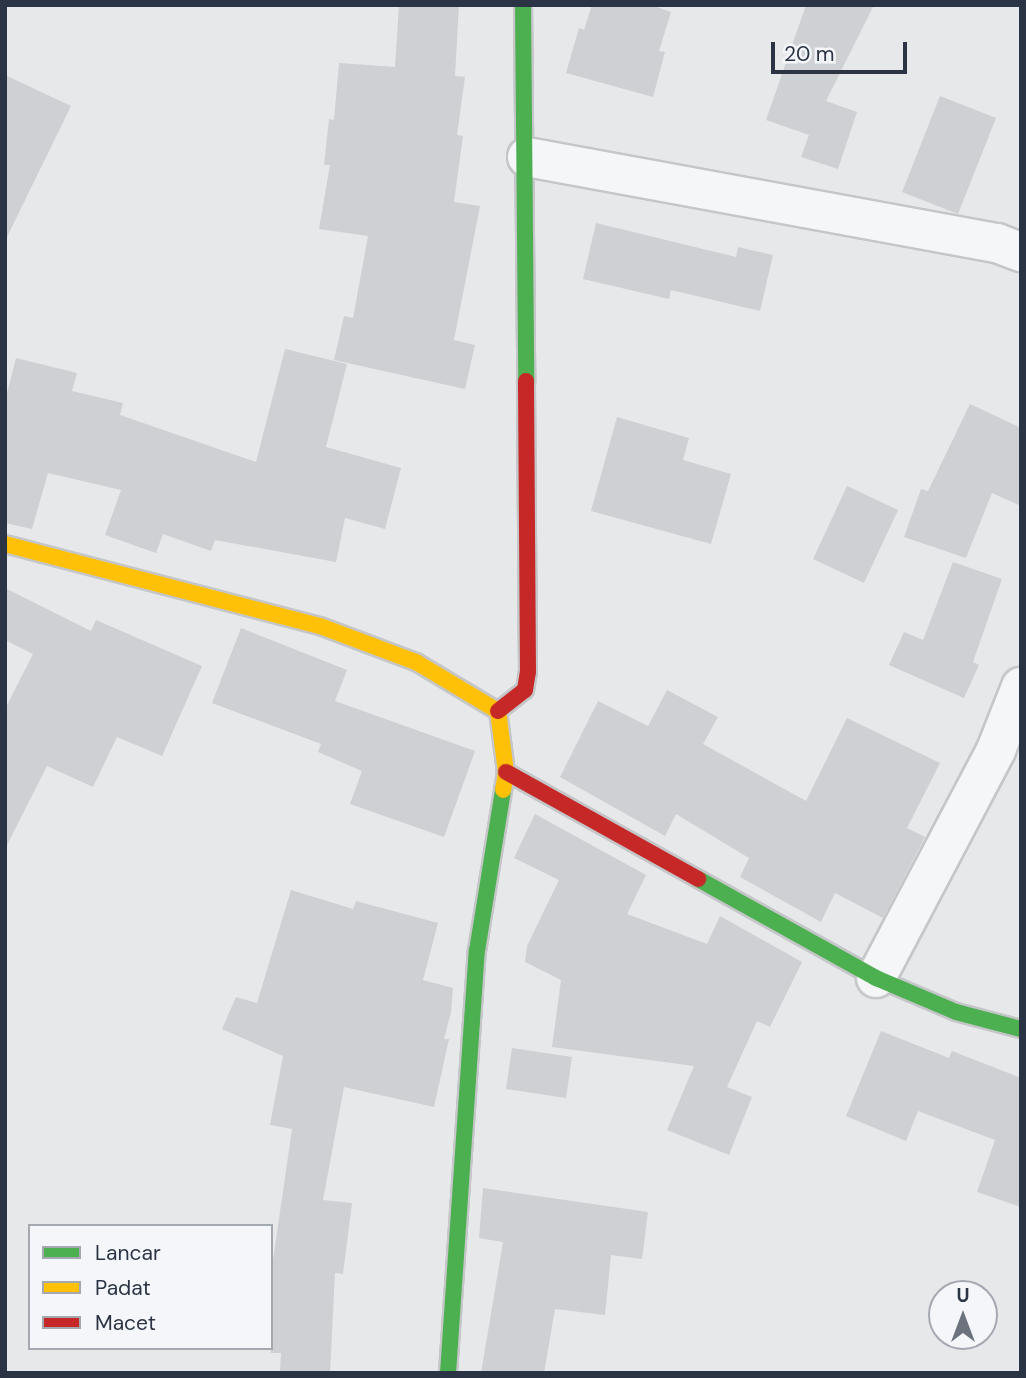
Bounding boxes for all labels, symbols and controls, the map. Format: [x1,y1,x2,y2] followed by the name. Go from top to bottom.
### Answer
[774,28,911,72] scale bar
[784,40,835,68] text: 20 m
[28,1224,273,1350] legend
[95,1239,161,1267] text: Lancar
[95,1274,151,1302] text: Padat
[928,1280,998,1350] north arrow
[956,1283,970,1308] text: U
[95,1309,156,1337] text: Macet

